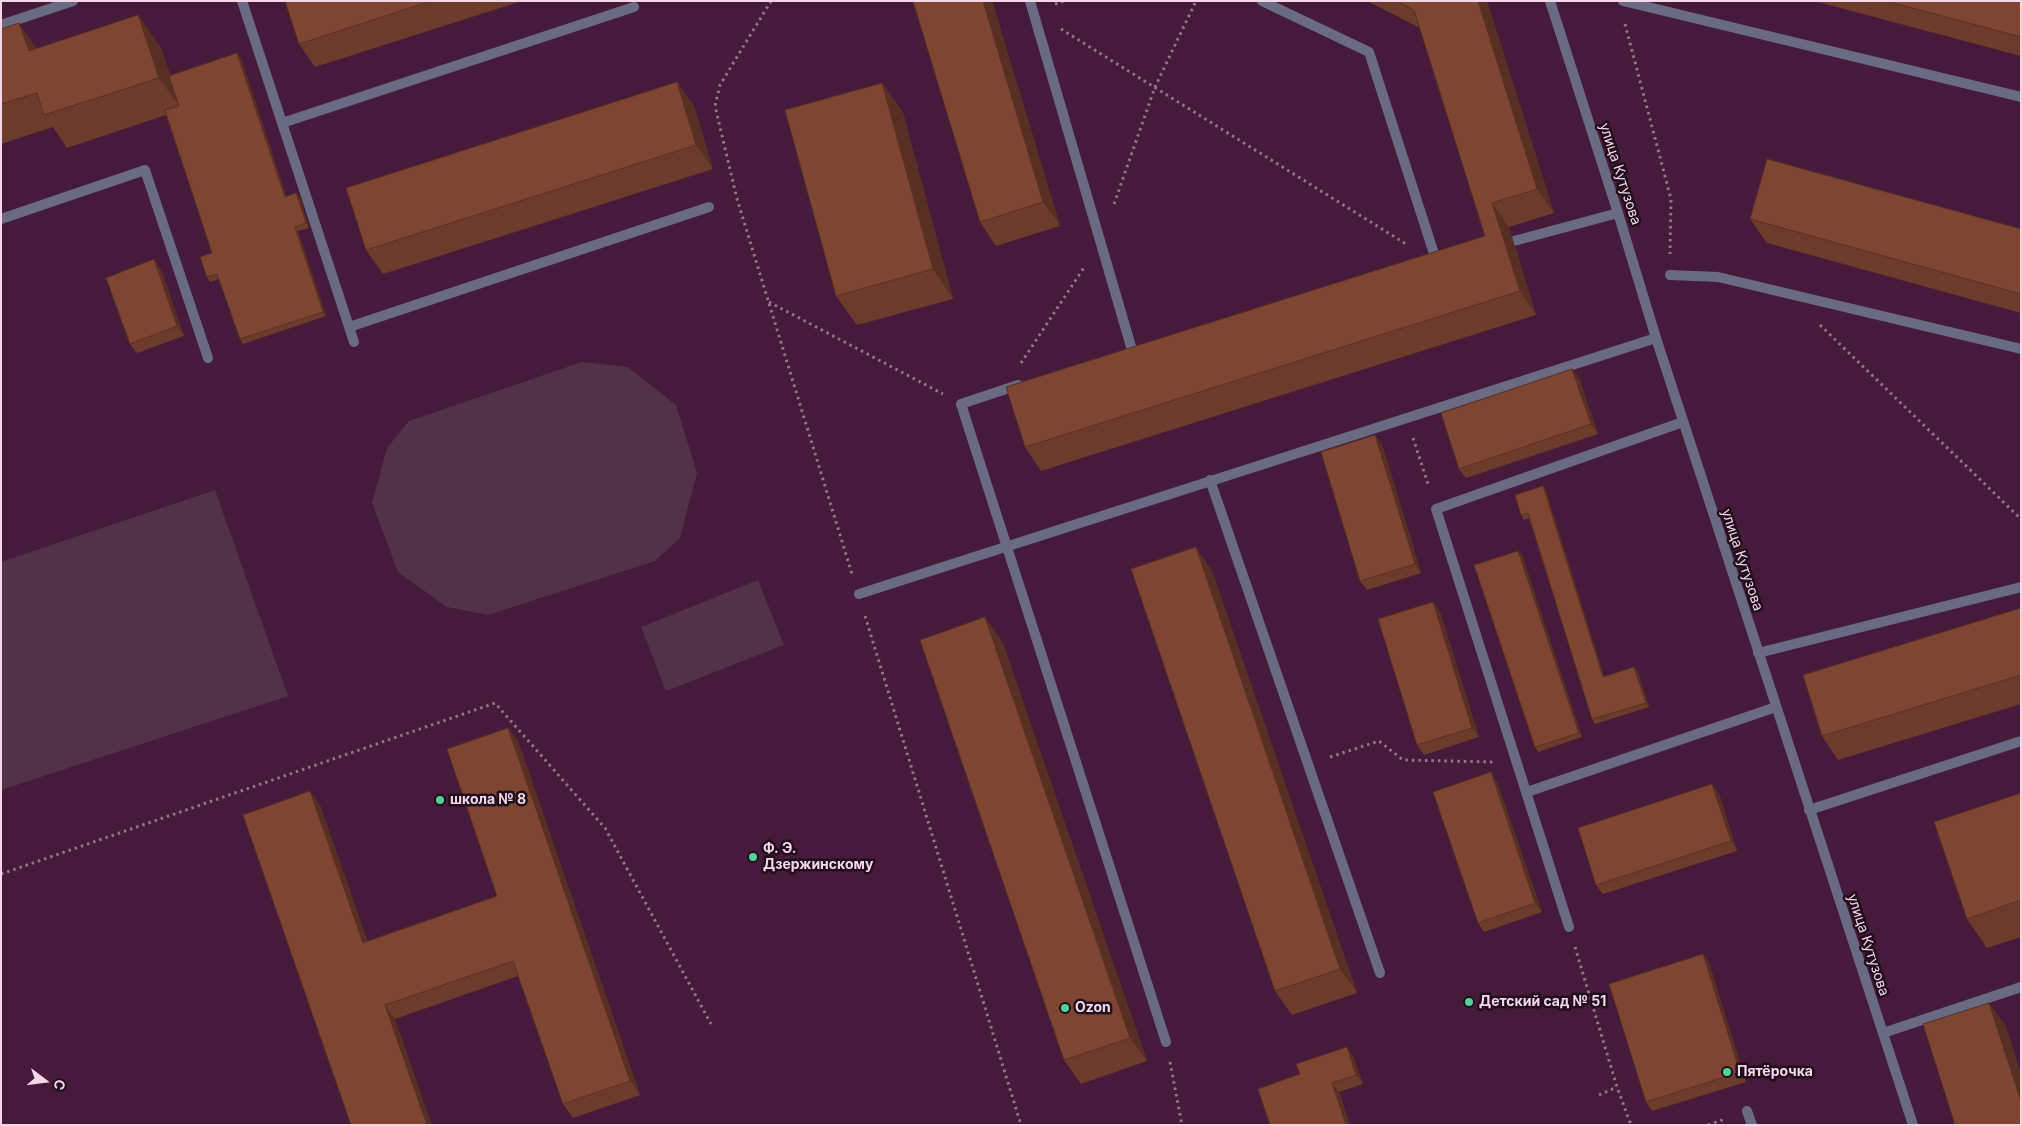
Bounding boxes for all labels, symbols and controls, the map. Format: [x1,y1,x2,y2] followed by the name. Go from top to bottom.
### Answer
[1596,121,1644,227] street label: улица Кутузова
[1718,507,1766,613] street label: улица Кутузова
[450,792,526,808] place label: школа № 8
[434,794,446,806] marker: школа № 8
[763,841,873,874] place label: Ф. Э. Дзержинскому
[747,851,759,863] marker: Ф. Э. Дзержинскому
[1844,892,1892,998] street label: улица Кутузова
[1479,994,1606,1010] place label: Детский сад № 51
[1463,996,1475,1008] marker: Детский сад № 51
[1075,1000,1111,1016] place label: Ozon
[1059,1002,1071,1014] marker: Ozon
[20,1056,70,1106] north arrow
[1737,1064,1813,1080] place label: Пятёрочка
[1721,1066,1733,1078] marker: Пятёрочка
[50,1078,70,1092] text: С

